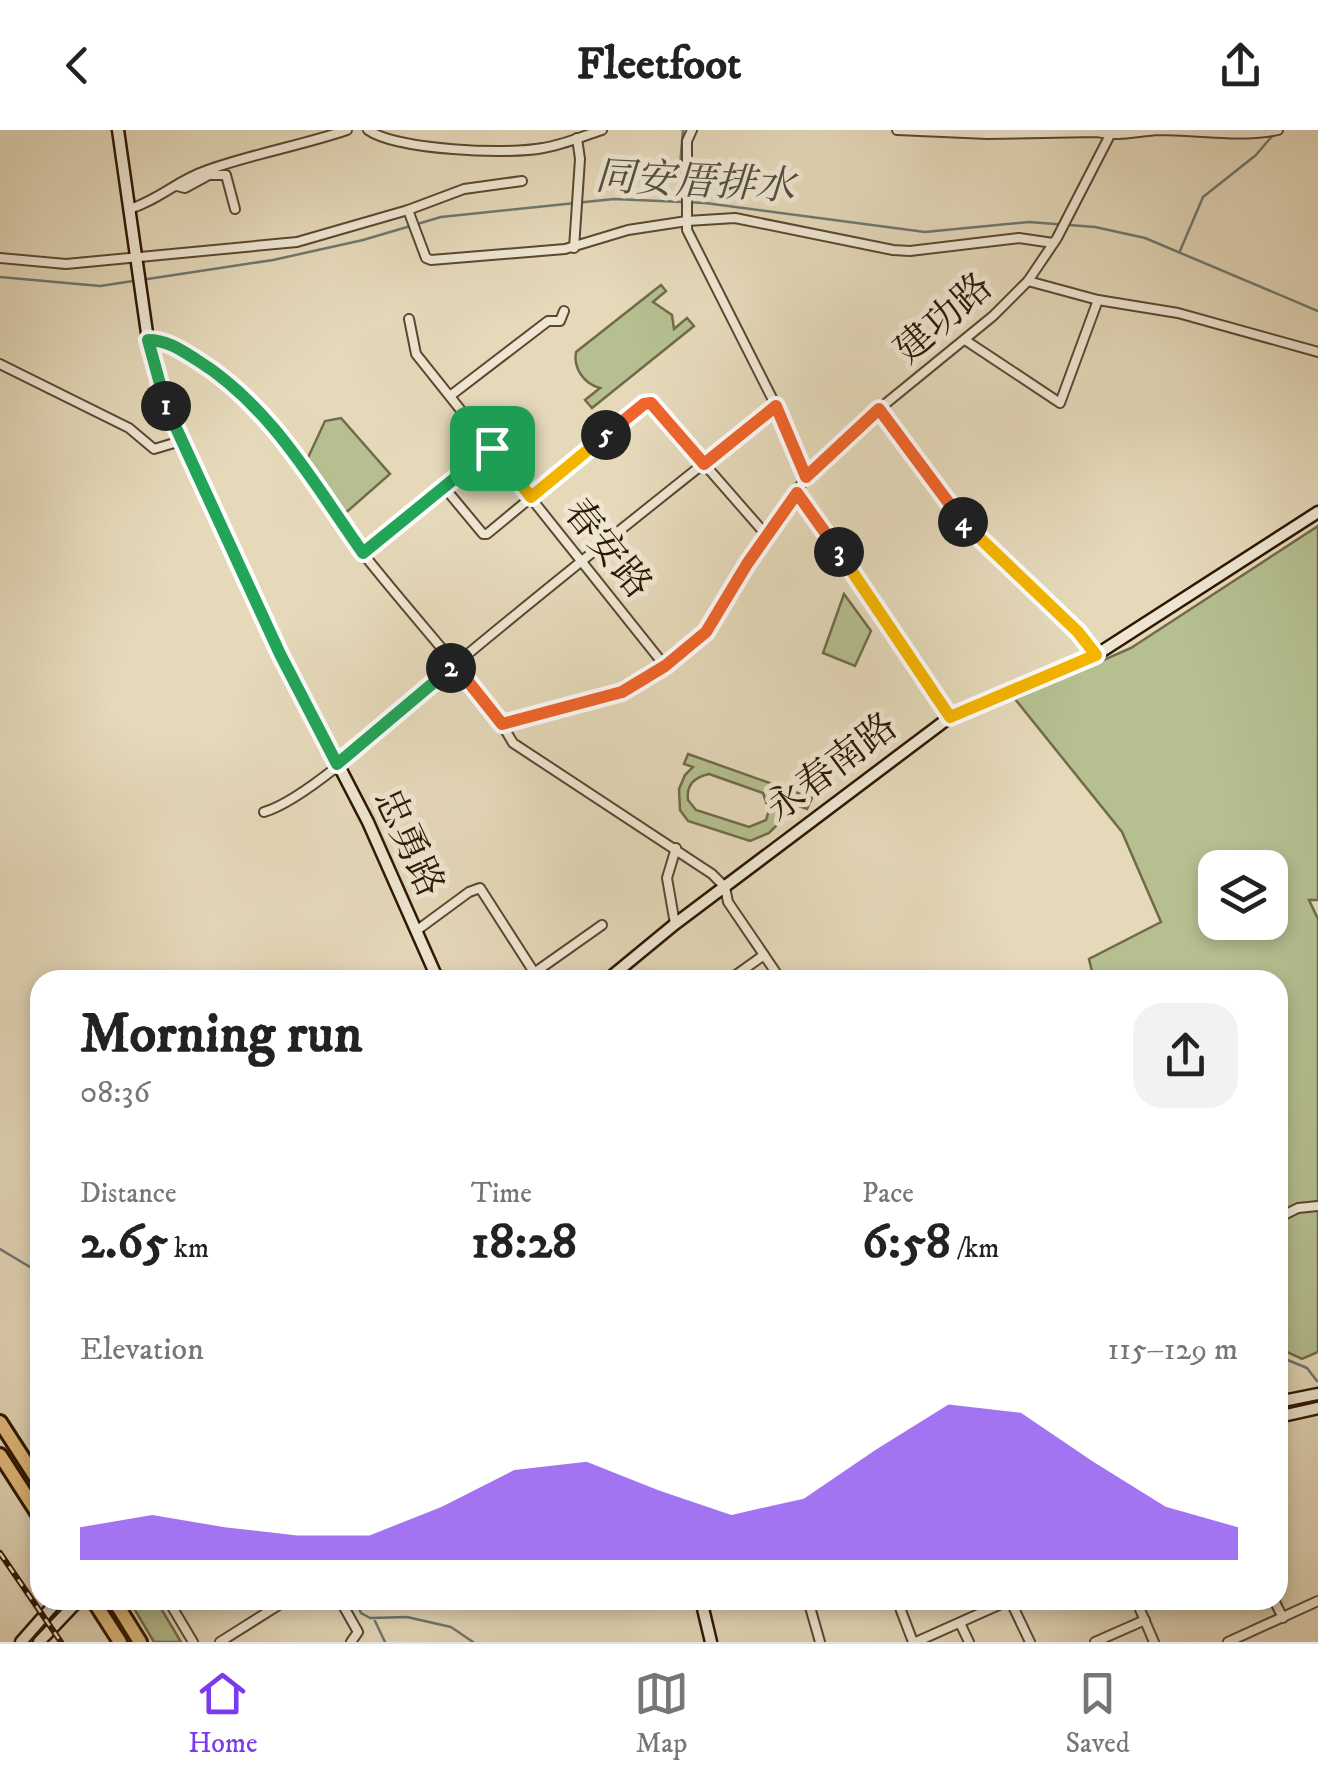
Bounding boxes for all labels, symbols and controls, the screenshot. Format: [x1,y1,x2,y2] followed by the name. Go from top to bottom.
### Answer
[577,37,741,93] text: Fleetfoot
[50,38,105,93] icon: back
[1213,38,1268,93] icon: share
[594,153,800,213] water label: 同安厝排水
[885,263,1003,375] street label: 建功路
[141,381,191,431] pin: 1
[161,388,171,423] text: 1
[450,406,535,491] pin
[581,410,631,460] pin: 5
[599,417,613,452] text: 5
[465,421,520,476] icon: arrive
[552,490,662,608] street label: 春安路
[938,497,988,547] pin: 4
[955,504,971,539] text: 4
[814,527,864,577] pin: 3
[834,534,844,569] text: 3
[426,643,476,693] pin: 2
[444,650,458,685] text: 2
[757,703,907,833] street label: 永春南路
[362,781,454,905] street label: 忠勇路
[1198,850,1288,940] map controls
[1198,850,1288,940] button: layers
[80,1001,362,1070] text: Morning run
[1133,1003,1238,1108] button: share
[80,1073,150,1113] text: 08:36
[80,1176,176,1211] text: Distance
[471,1176,532,1211] text: Time
[862,1176,914,1211] text: Pace
[80,1211,168,1274] text: 2.65
[471,1211,577,1274] text: 18:28
[862,1211,951,1274] text: 6:58
[168,1231,209,1266] text: km
[951,1231,999,1266] text: /km
[80,1330,204,1370] text: Elevation
[1108,1330,1238,1370] text: 115–129 m
[188,1666,257,1761] tab: Home
[634,1666,689,1761] tab: Map
[1065,1666,1130,1761] tab: Saved

